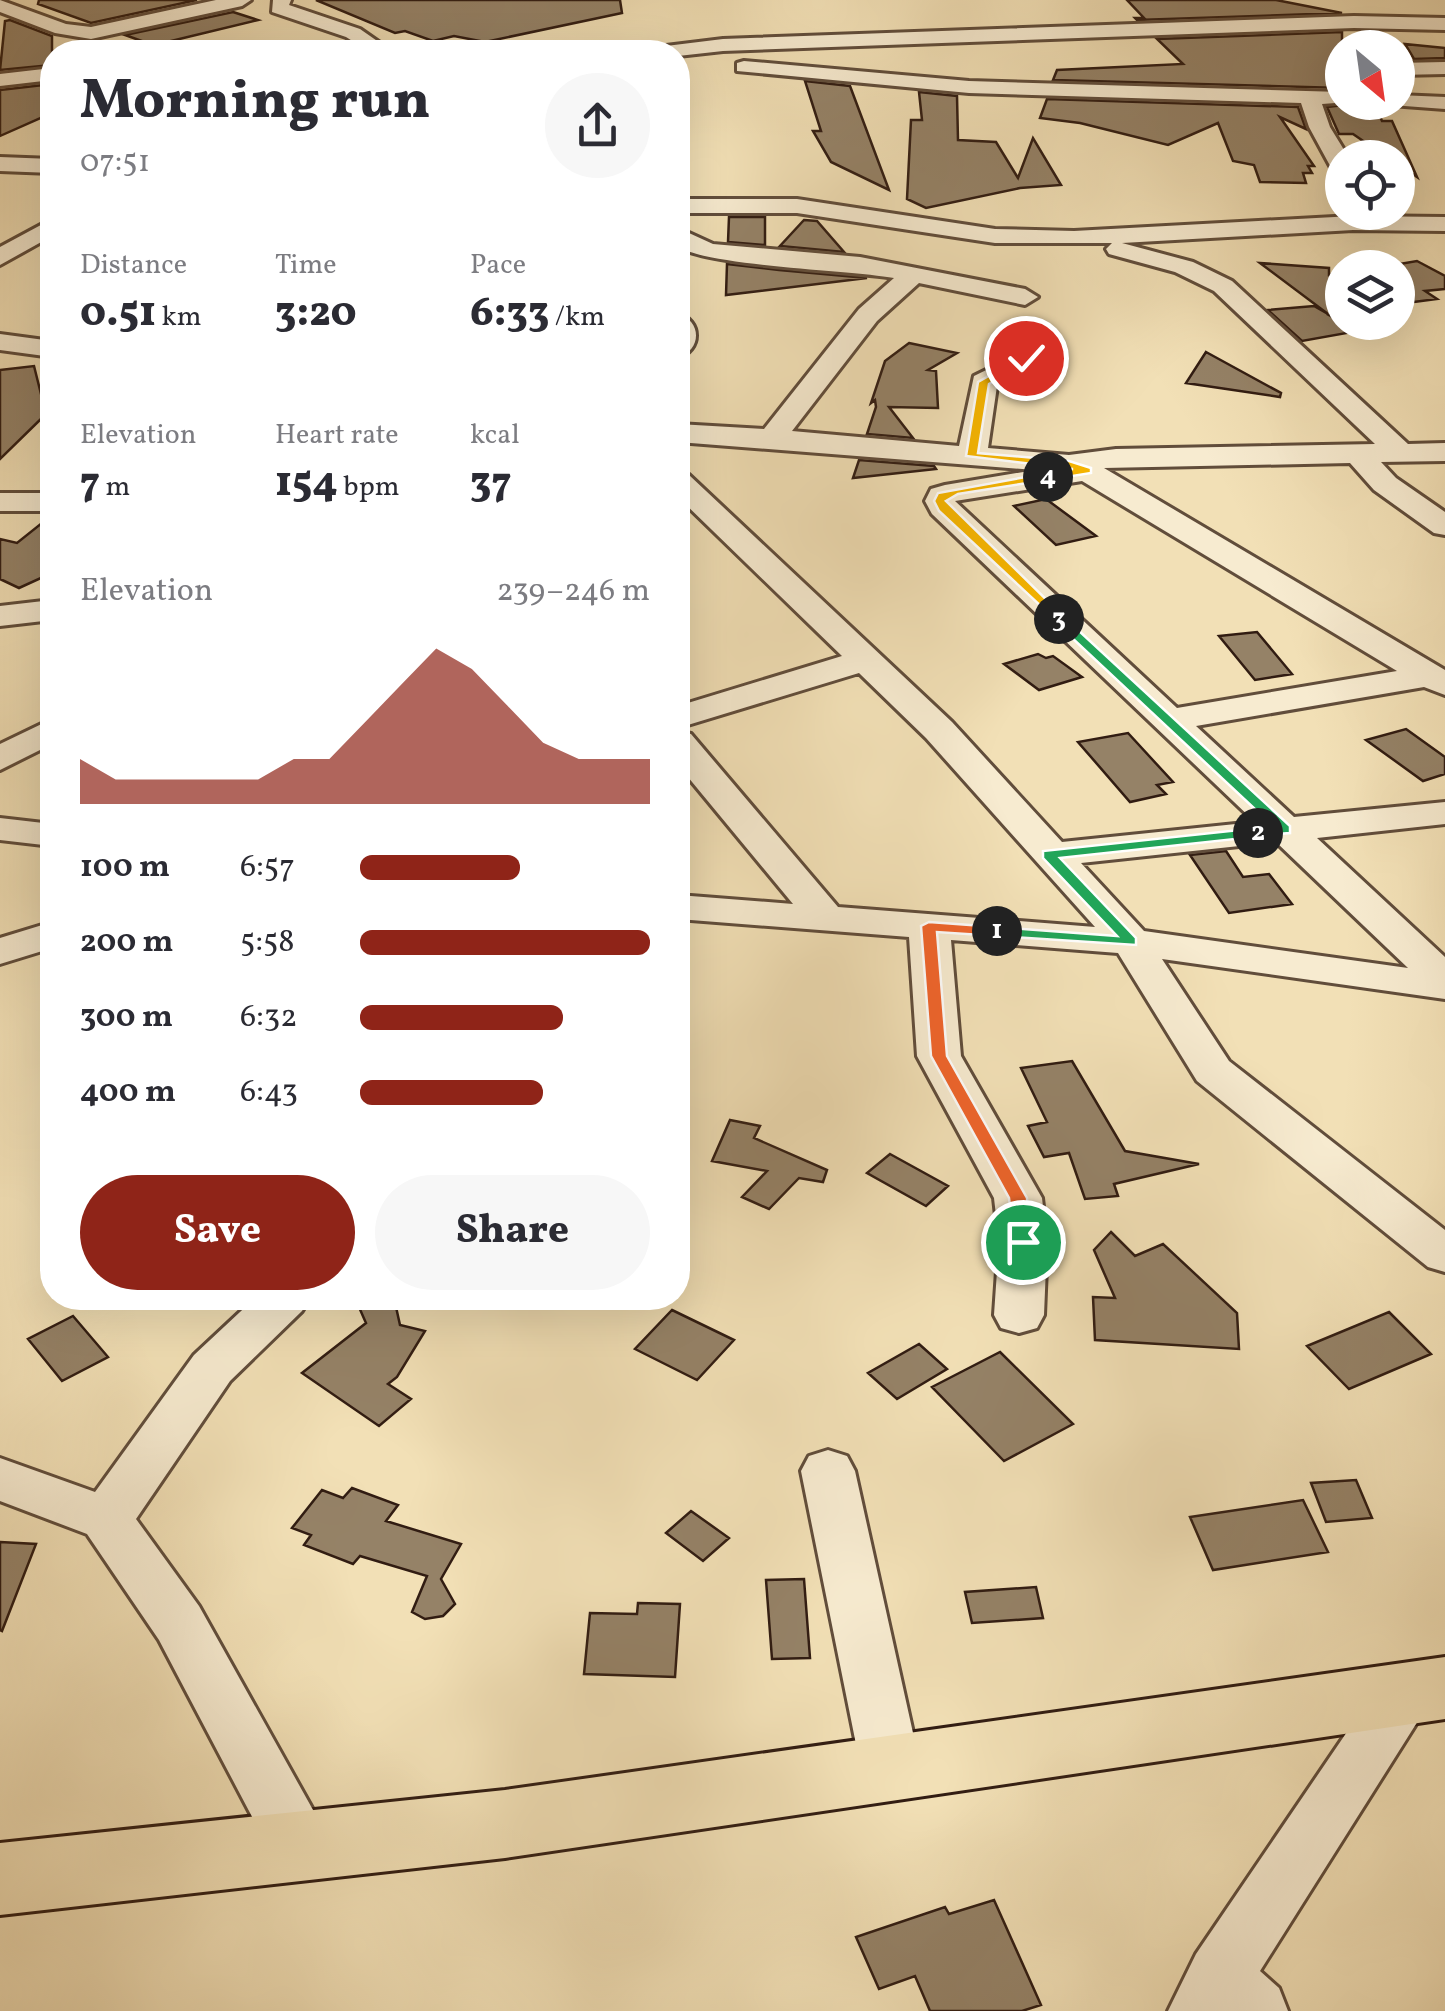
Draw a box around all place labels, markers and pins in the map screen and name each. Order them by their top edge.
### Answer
pin [984,316,1069,401]
pin: 4 [1023,452,1073,502]
pin: 3 [1034,594,1084,644]
pin: 2 [1233,808,1283,858]
pin: 1 [972,906,1022,956]
pin [981,1200,1066,1285]

